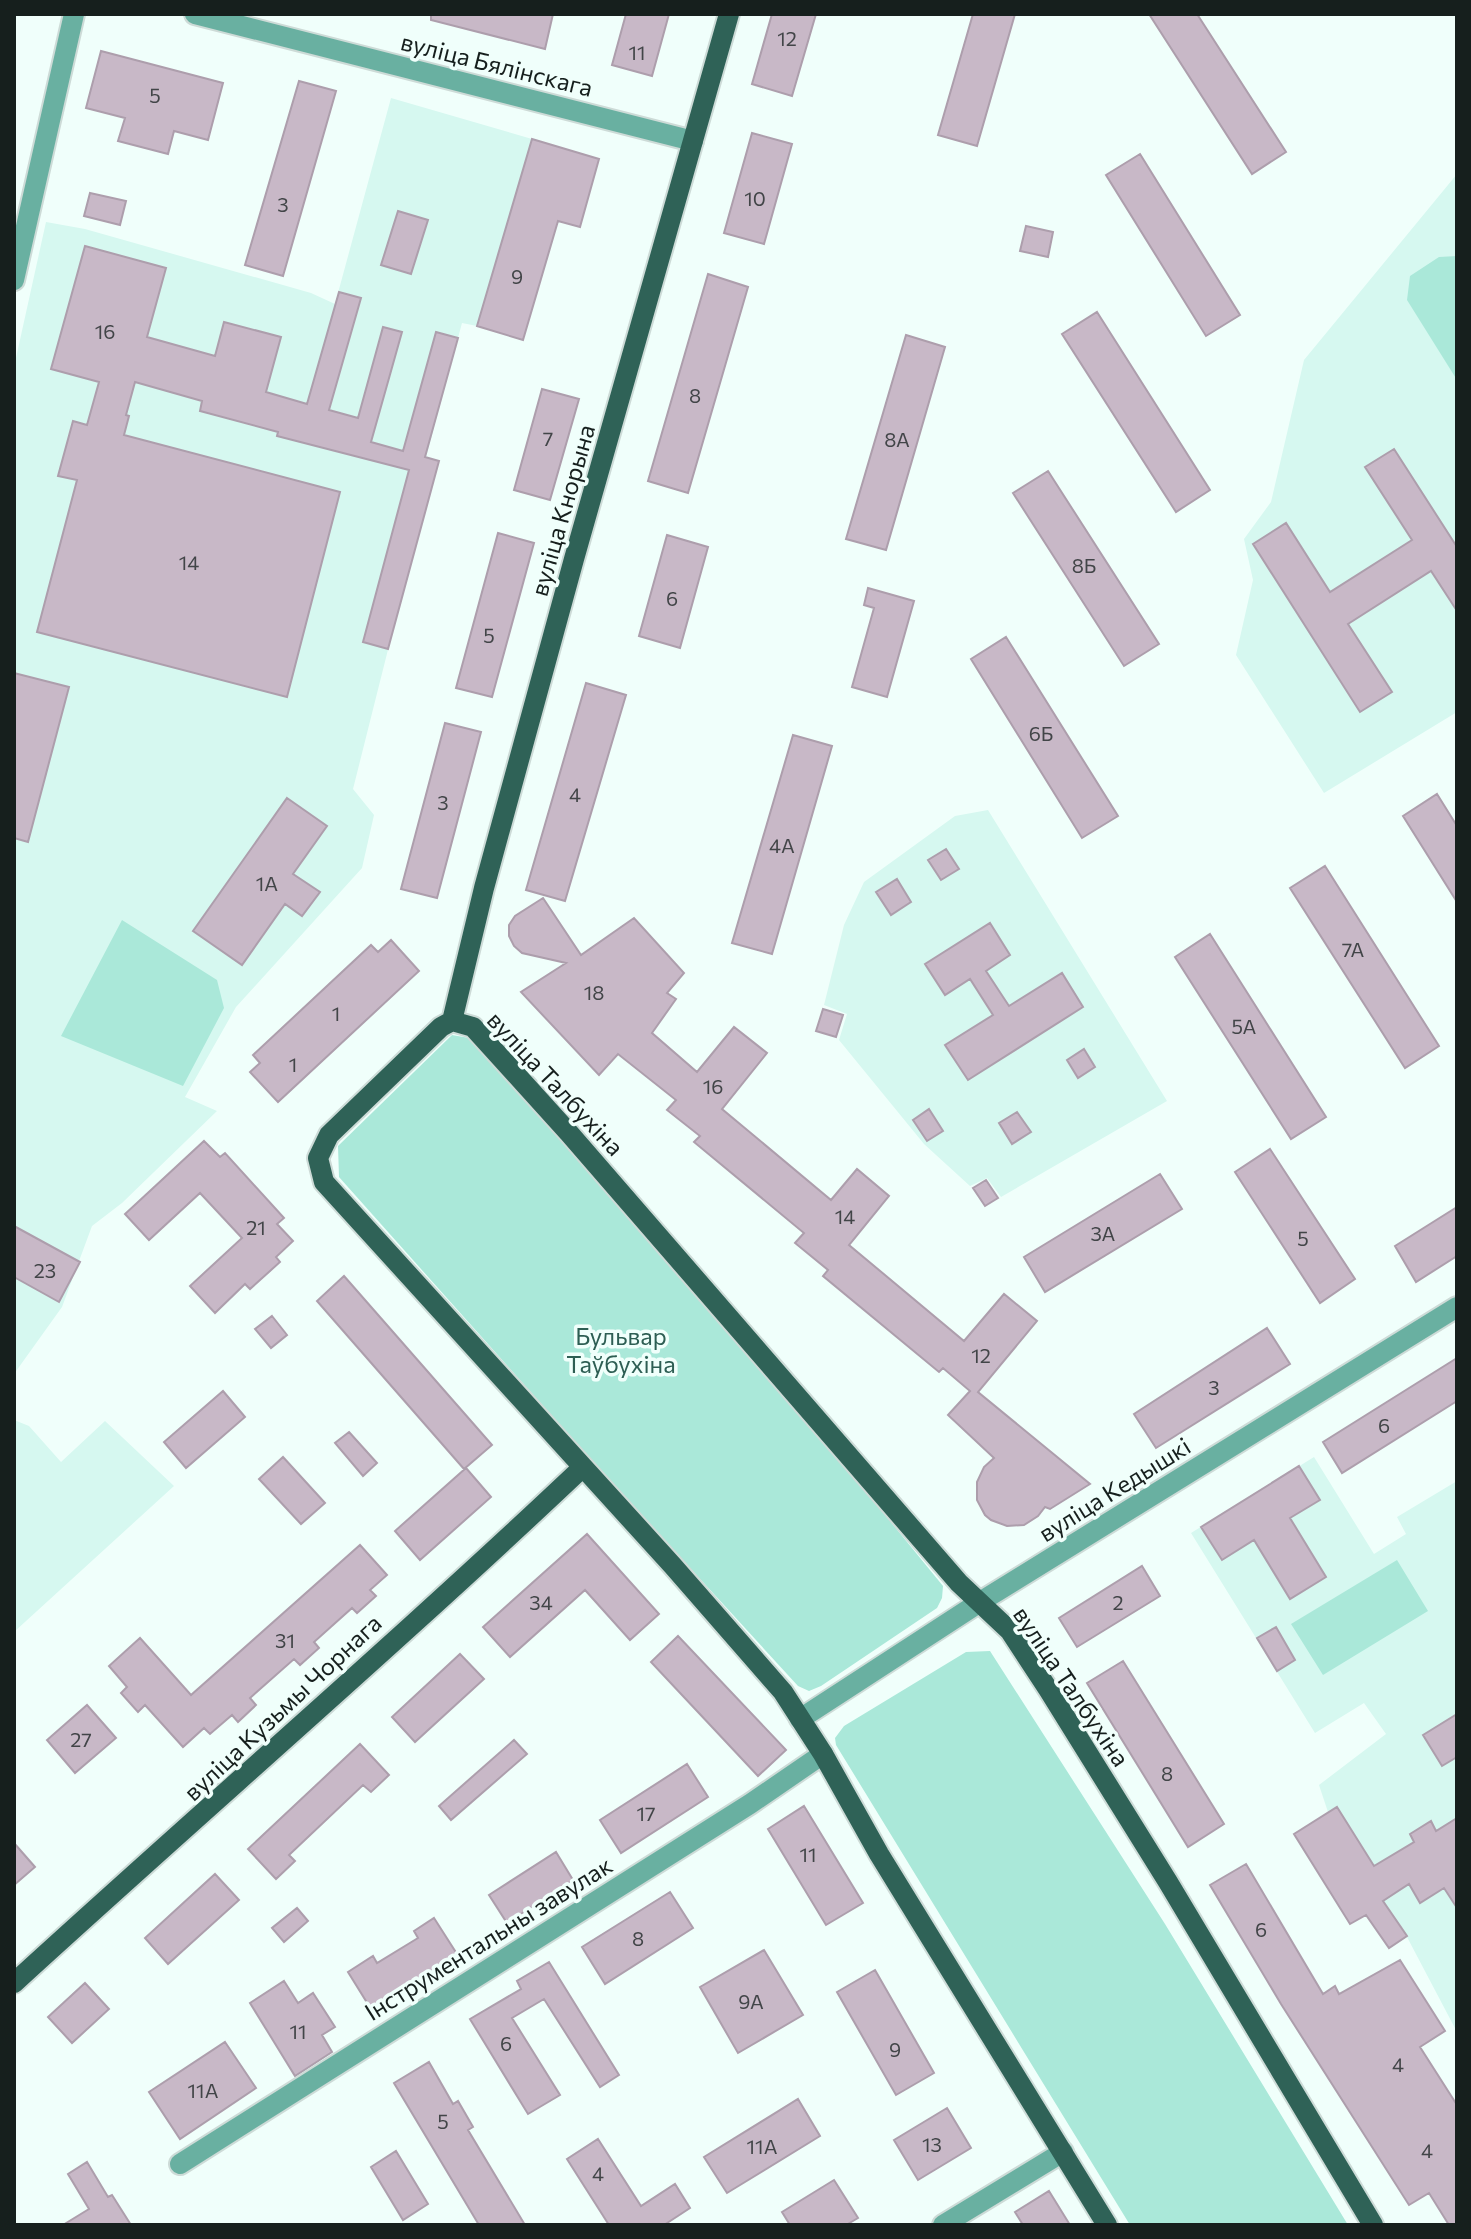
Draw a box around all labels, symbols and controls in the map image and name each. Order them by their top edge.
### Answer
street label: вуліца Бялінскага [398,26,596,102]
house number: 12 [777,26,797,50]
house number: 11 [628,40,646,64]
house number: 5 [149,83,161,107]
house number: 10 [744,186,766,210]
house number: 3 [277,192,289,216]
house number: 9 [511,264,523,288]
house number: 16 [95,319,115,343]
house number: 8 [689,383,701,407]
street label: вуліца Кнорына [524,421,600,599]
house number: 7 [543,426,553,450]
house number: 8А [884,427,910,451]
house number: 14 [179,550,199,574]
house number: 8Б [1072,553,1096,577]
house number: 6 [666,586,678,610]
house number: 5 [483,623,495,647]
house number: 6Б [1029,721,1053,745]
house number: 4 [569,782,581,806]
house number: 3 [437,790,449,814]
house number: 4А [769,833,795,857]
house number: 1А [256,871,278,895]
house number: 7А [1342,937,1365,961]
house number: 18 [584,980,604,1004]
house number: 1 [332,1001,340,1025]
street label: вуліца Талбухіна [482,1005,630,1161]
house number: 5А [1232,1014,1257,1038]
house number: 1 [289,1052,297,1076]
house number: 16 [703,1074,723,1098]
house number: 14 [835,1204,855,1228]
house number: 21 [246,1215,266,1239]
house number: 3А [1091,1221,1116,1245]
house number: 5 [1297,1226,1309,1250]
house number: 23 [34,1258,56,1282]
park label: Бульвар Таўбухіна [566,1321,676,1378]
house number: 12 [971,1343,991,1367]
house number: 3 [1208,1375,1220,1399]
house number: 6 [1378,1413,1390,1437]
street label: вуліца Кедышкі [1033,1431,1195,1547]
house number: 34 [529,1590,553,1614]
house number: 2 [1112,1590,1124,1614]
street label: вуліца Талбухіна [1008,1601,1136,1771]
street label: вуліца Кузьмы Чорнага [177,1608,387,1806]
house number: 31 [275,1628,295,1652]
house number: 27 [70,1727,92,1751]
house number: 8 [1161,1761,1173,1785]
house number: 17 [636,1801,656,1825]
house number: 11 [799,1842,817,1866]
street label: Інструментальны завулак [359,1850,617,2026]
house number: 6 [1255,1917,1267,1941]
house number: 8 [632,1926,644,1950]
house number: 9А [738,1989,764,2013]
house number: 11 [289,2019,307,2043]
house number: 6 [500,2031,512,2055]
house number: 9 [889,2037,901,2061]
house number: 4 [1392,2052,1404,2076]
house number: 11А [188,2078,219,2102]
house number: 5 [437,2109,449,2133]
house number: 13 [922,2132,942,2156]
house number: 11А [747,2134,778,2158]
house number: 4 [1421,2138,1433,2162]
house number: 4 [592,2161,604,2185]

